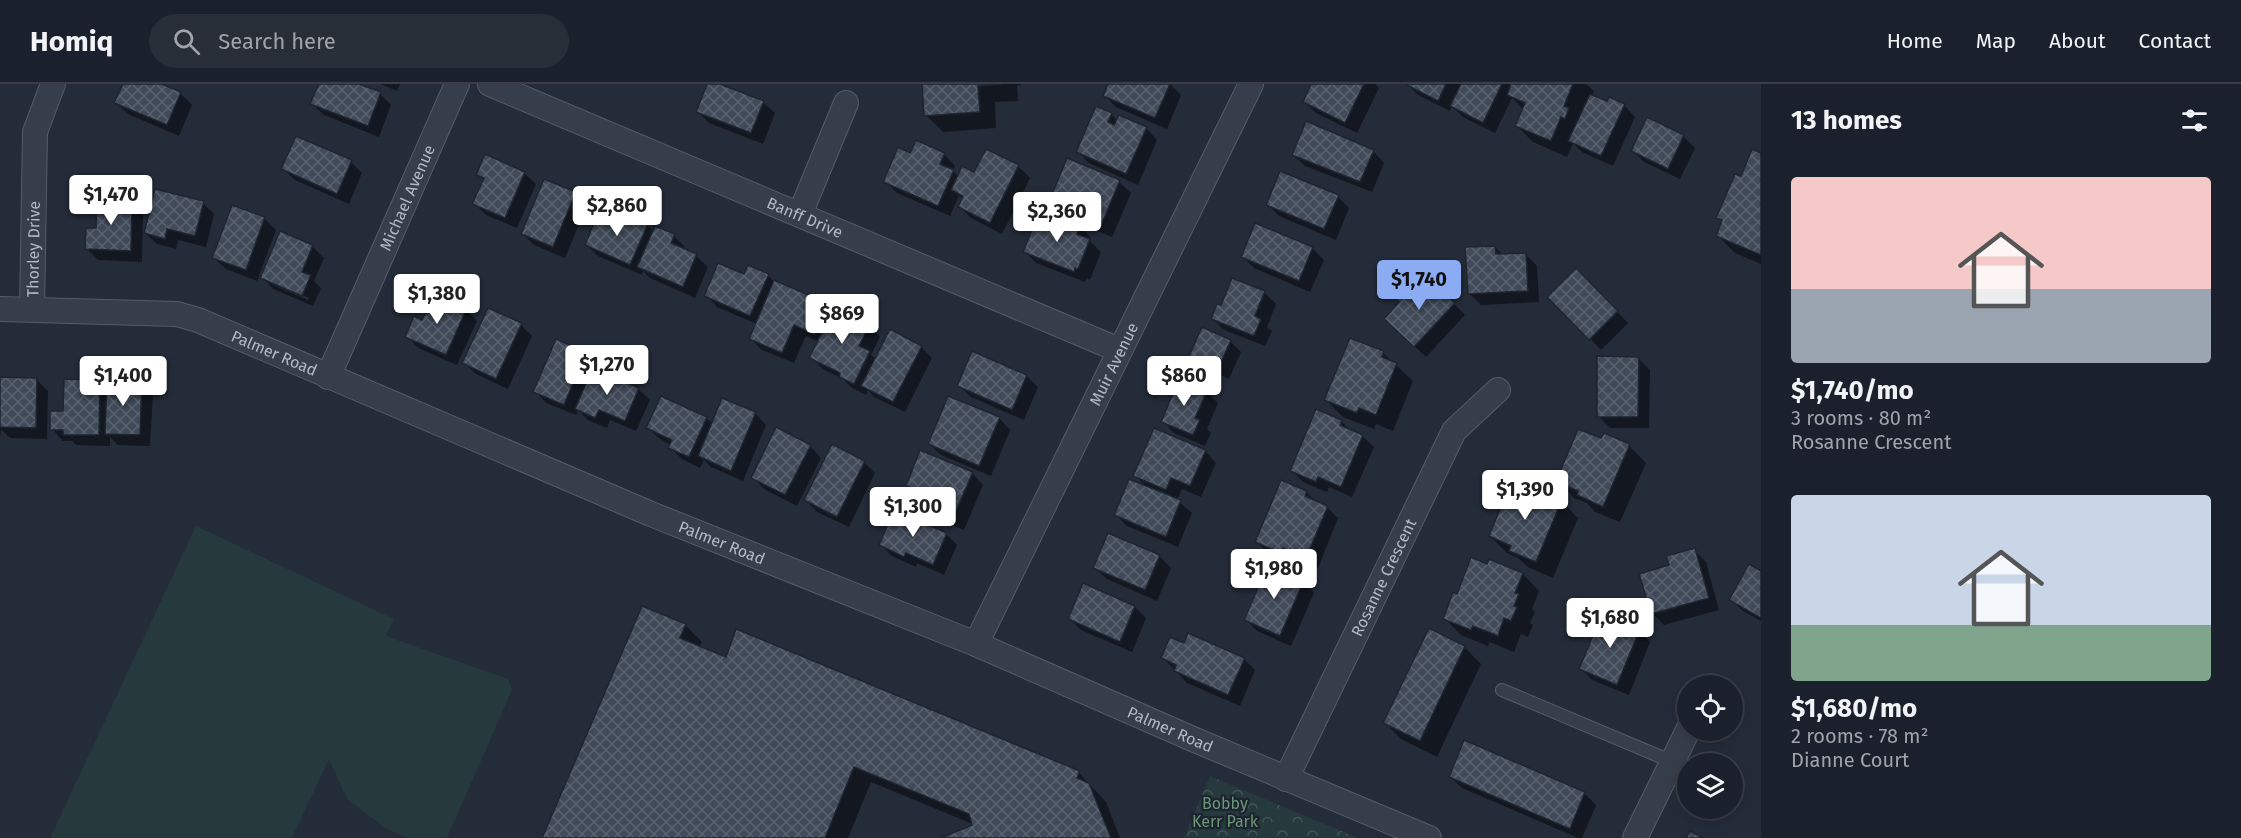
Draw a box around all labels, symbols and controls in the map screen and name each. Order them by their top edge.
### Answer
search box [149,14,569,68]
text: Homiq [30,25,113,58]
icon: search [170,25,203,58]
text: Search here [218,28,336,55]
text: Home [1887,28,1943,54]
text: Map [1976,28,2016,54]
text: About [2049,28,2106,54]
text: Contact [2139,28,2211,54]
icon: filters [2178,104,2211,137]
text: 13 homes [1791,105,1902,136]
street label: Michael Avenue [376,142,439,254]
pin: $1,470 [62,175,160,226]
text: $1,470 [83,182,139,206]
pin: $2,860 [568,186,666,237]
pin: $2,360 [1008,192,1106,243]
text: $2,860 [587,193,647,217]
street label: Banff Drive [764,193,846,242]
text: $2,360 [1027,199,1087,223]
street label: Thorley Drive [23,201,44,297]
icon: home [1947,216,2055,324]
pin: $1,740 [1370,260,1468,311]
text: $1,740 [1391,267,1447,291]
pin: $1,380 [388,274,486,325]
text: $1,380 [408,281,466,305]
pin: $869 [806,294,878,345]
text: $869 [820,301,864,325]
street label: Muir Avenue [1086,320,1142,409]
street label: Palmer Road [228,326,320,380]
pin: $1,270 [558,345,656,396]
text: $1,270 [579,352,635,376]
pin: $1,400 [74,356,172,407]
pin: $860 [1148,356,1220,407]
text: $1,400 [94,363,152,387]
text: $860 [1161,363,1207,387]
text: $1,740/mo [1791,375,1914,406]
text: 3 rooms · 80 m² [1791,406,1931,430]
text: Rosanne Crescent [1791,430,1951,454]
pin: $1,390 [1476,470,1574,521]
text: $1,390 [1496,477,1554,501]
pin: $1,300 [864,487,962,538]
text: $1,300 [884,494,942,518]
street label: Rosanne Crescent [1347,515,1420,639]
street label: Palmer Road [676,517,768,569]
icon: home [1947,534,2055,642]
pin: $1,980 [1225,549,1323,600]
text: $1,980 [1245,556,1303,580]
pin: $1,680 [1561,598,1659,649]
text: $1,680 [1581,605,1639,629]
map controls [1677,675,1743,819]
button: locate [1677,675,1743,741]
text: $1,680/mo [1791,693,1917,724]
street label: Palmer Road [1124,703,1216,757]
text: 2 rooms · 78 m² [1791,724,1928,748]
text: Dianne Court [1791,748,1909,772]
button: layers [1677,753,1743,819]
park label: Bobby Kerr Park [1192,794,1259,831]

